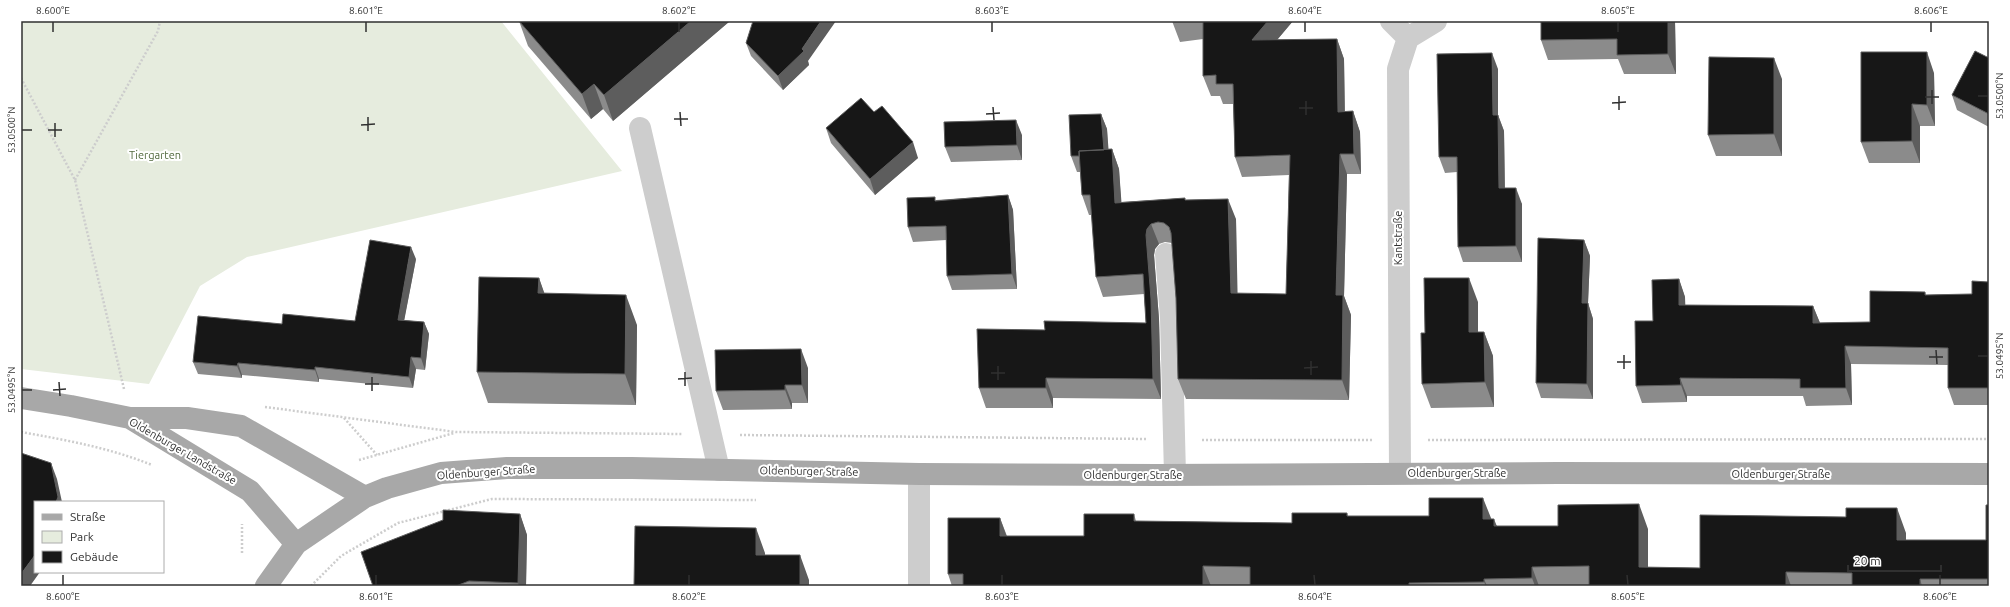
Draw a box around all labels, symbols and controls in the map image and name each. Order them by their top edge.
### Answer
text: 8.600°E [36,5,70,16]
text: 8.601°E [349,5,383,16]
text: 8.602°E [662,5,696,16]
text: 8.603°E [975,5,1009,16]
text: 8.604°E [1288,5,1322,16]
text: 8.605°E [1601,5,1635,16]
text: 8.606°E [1914,5,1948,16]
text: 53.0500°N [1994,73,2005,119]
text: 53.0500°N [6,107,17,153]
park label: Tiergarten [129,149,181,161]
street label: Kantstraße [1392,211,1404,265]
text: 53.0495°N [1994,333,2005,379]
text: 53.0495°N [6,367,17,413]
street label: Oldenburger Landstraße [127,415,239,487]
street label: Oldenburger Straße [436,463,536,481]
street label: Oldenburger Straße [760,464,858,478]
street label: Oldenburger Straße [1408,467,1506,479]
street label: Oldenburger Straße [1732,468,1830,480]
street label: Oldenburger Straße [1084,469,1182,481]
legend [34,501,164,573]
text: Straße [70,510,106,523]
text: Park [70,530,94,543]
scale bar [1848,547,1941,573]
text: Gebäude [70,550,118,563]
text: 20 m [1854,554,1881,567]
text: 8.600°E [46,591,80,602]
text: 8.601°E [359,591,393,602]
text: 8.602°E [672,591,706,602]
text: 8.603°E [985,591,1019,602]
text: 8.604°E [1298,591,1332,602]
text: 8.605°E [1611,591,1645,602]
text: 8.606°E [1923,591,1957,602]

